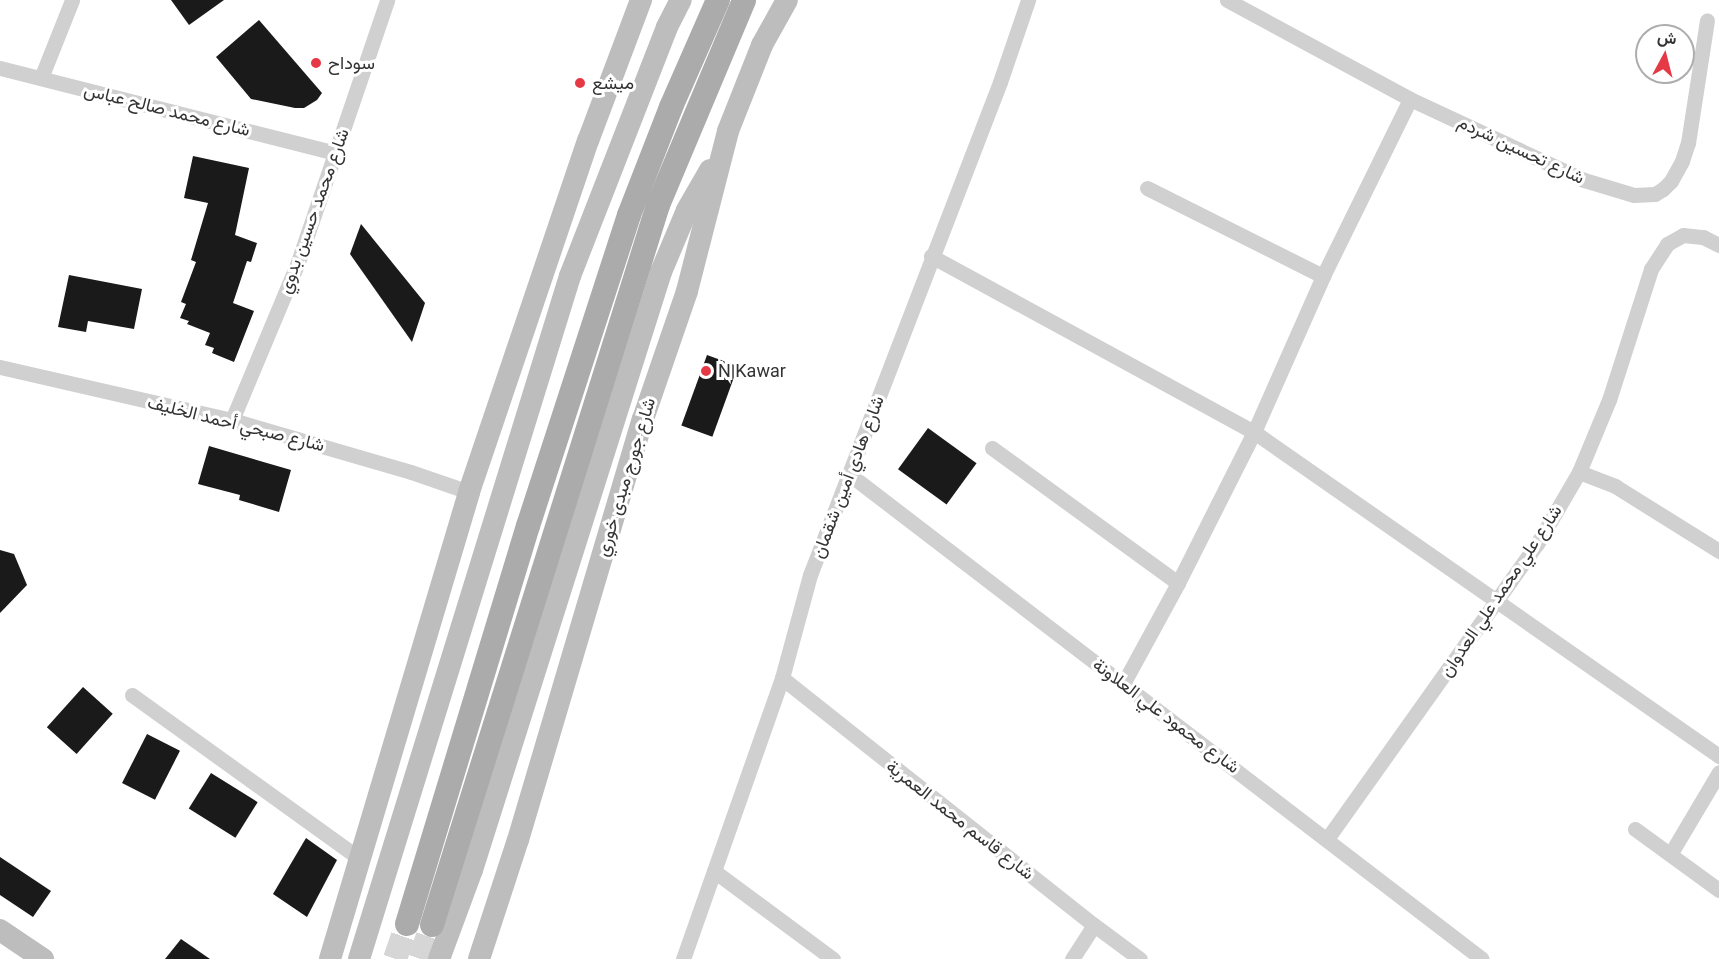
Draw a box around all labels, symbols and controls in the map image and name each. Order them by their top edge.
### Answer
north arrow [1635,24,1695,84]
text: ش [1656,27,1678,48]
place label: سوداح [328,52,375,74]
marker: سوداح [309,56,323,70]
place label: ميشع [592,72,634,94]
marker: ميشع [573,76,587,90]
street label: شارع محمد صالح عباس [82,79,252,141]
street label: شارع تحسين شردم [1454,111,1588,189]
street label: شارع محمد حسين بدوي [274,125,354,297]
place label: N Kawar [718,360,786,382]
marker: N Kawar [699,364,713,378]
street label: شارع صبحي أحمد الخليف [145,392,327,456]
street label: شارع هادي أمين شقمان [807,393,889,561]
street label: شارع جورج مبدى خوري [592,395,660,559]
street label: شارع علي محمد علي العدوان [1435,501,1567,681]
street label: شارع محمود علي العلاونة [1088,654,1244,778]
street label: شارع قاسم محمد العمرية [882,756,1038,884]

